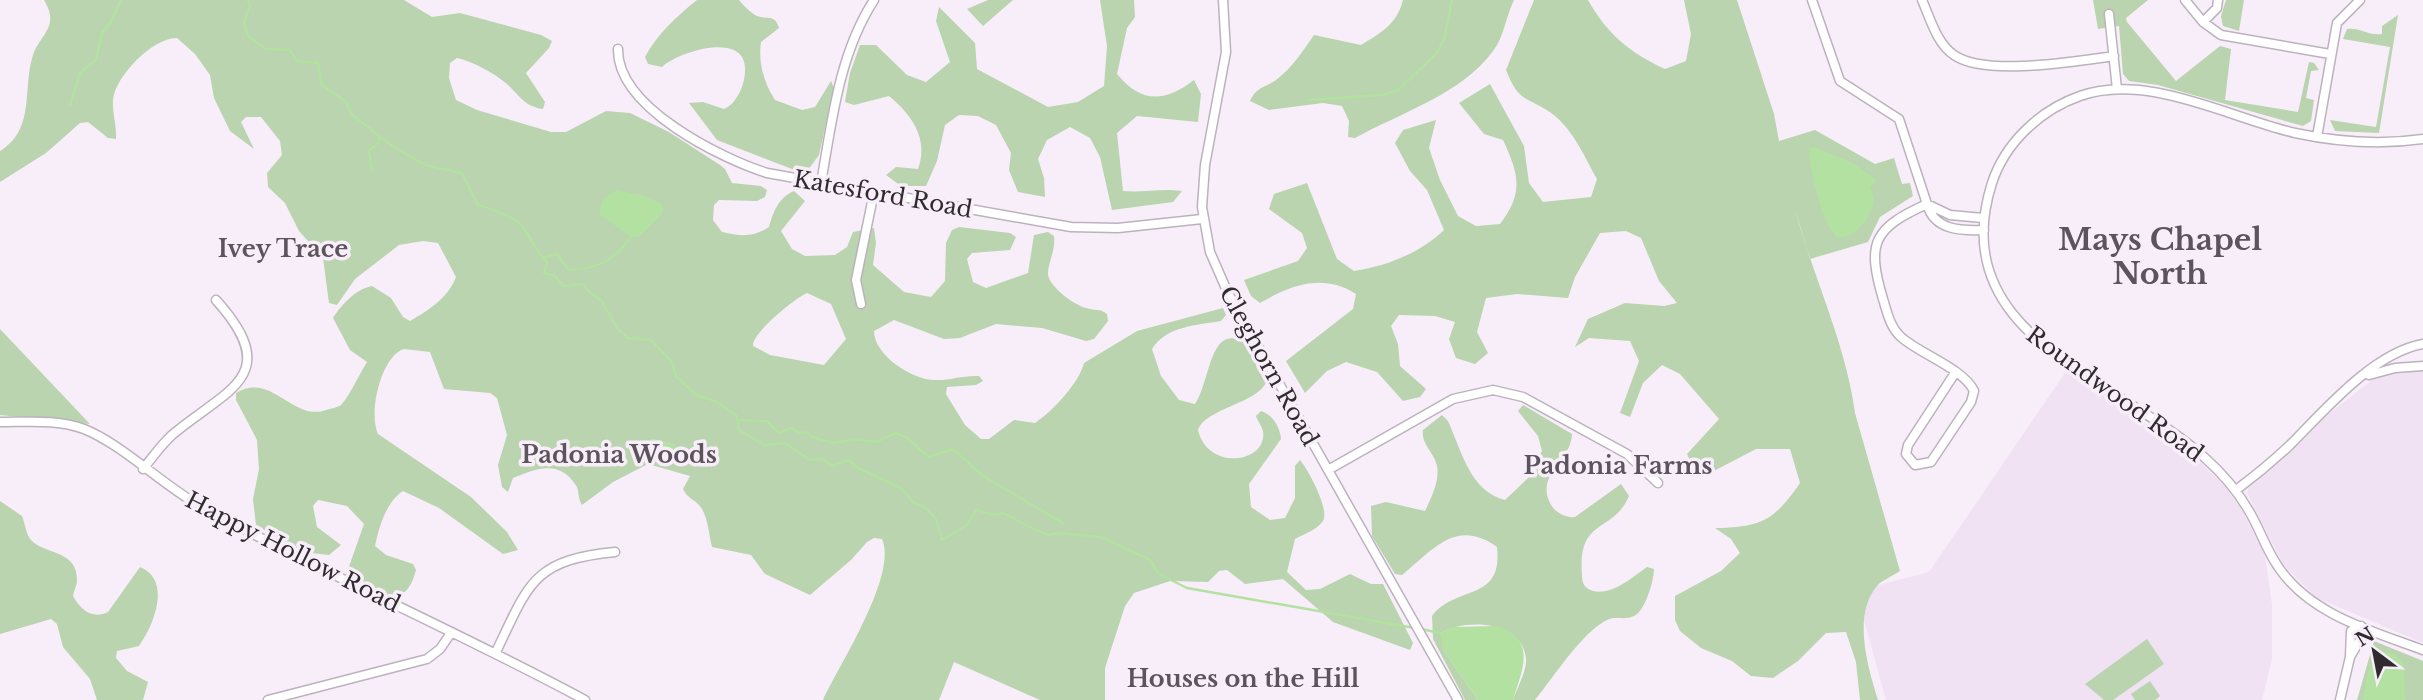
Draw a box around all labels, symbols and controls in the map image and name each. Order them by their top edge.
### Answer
street label: Katesford Road [791,164,975,224]
district label: Mays Chapel North [2058,221,2262,292]
district label: Ivey Trace [218,234,348,263]
street label: Cleghorn Road [1214,281,1324,451]
street label: Roundwood Road [2021,320,2209,468]
district label: Padonia Woods [521,440,717,469]
district label: Padonia Farms [1524,451,1712,480]
street label: Happy Hollow Road [181,486,405,618]
north arrow [2339,616,2409,686]
text: N [2352,622,2379,651]
district label: Houses on the Hill [1127,664,1360,693]

